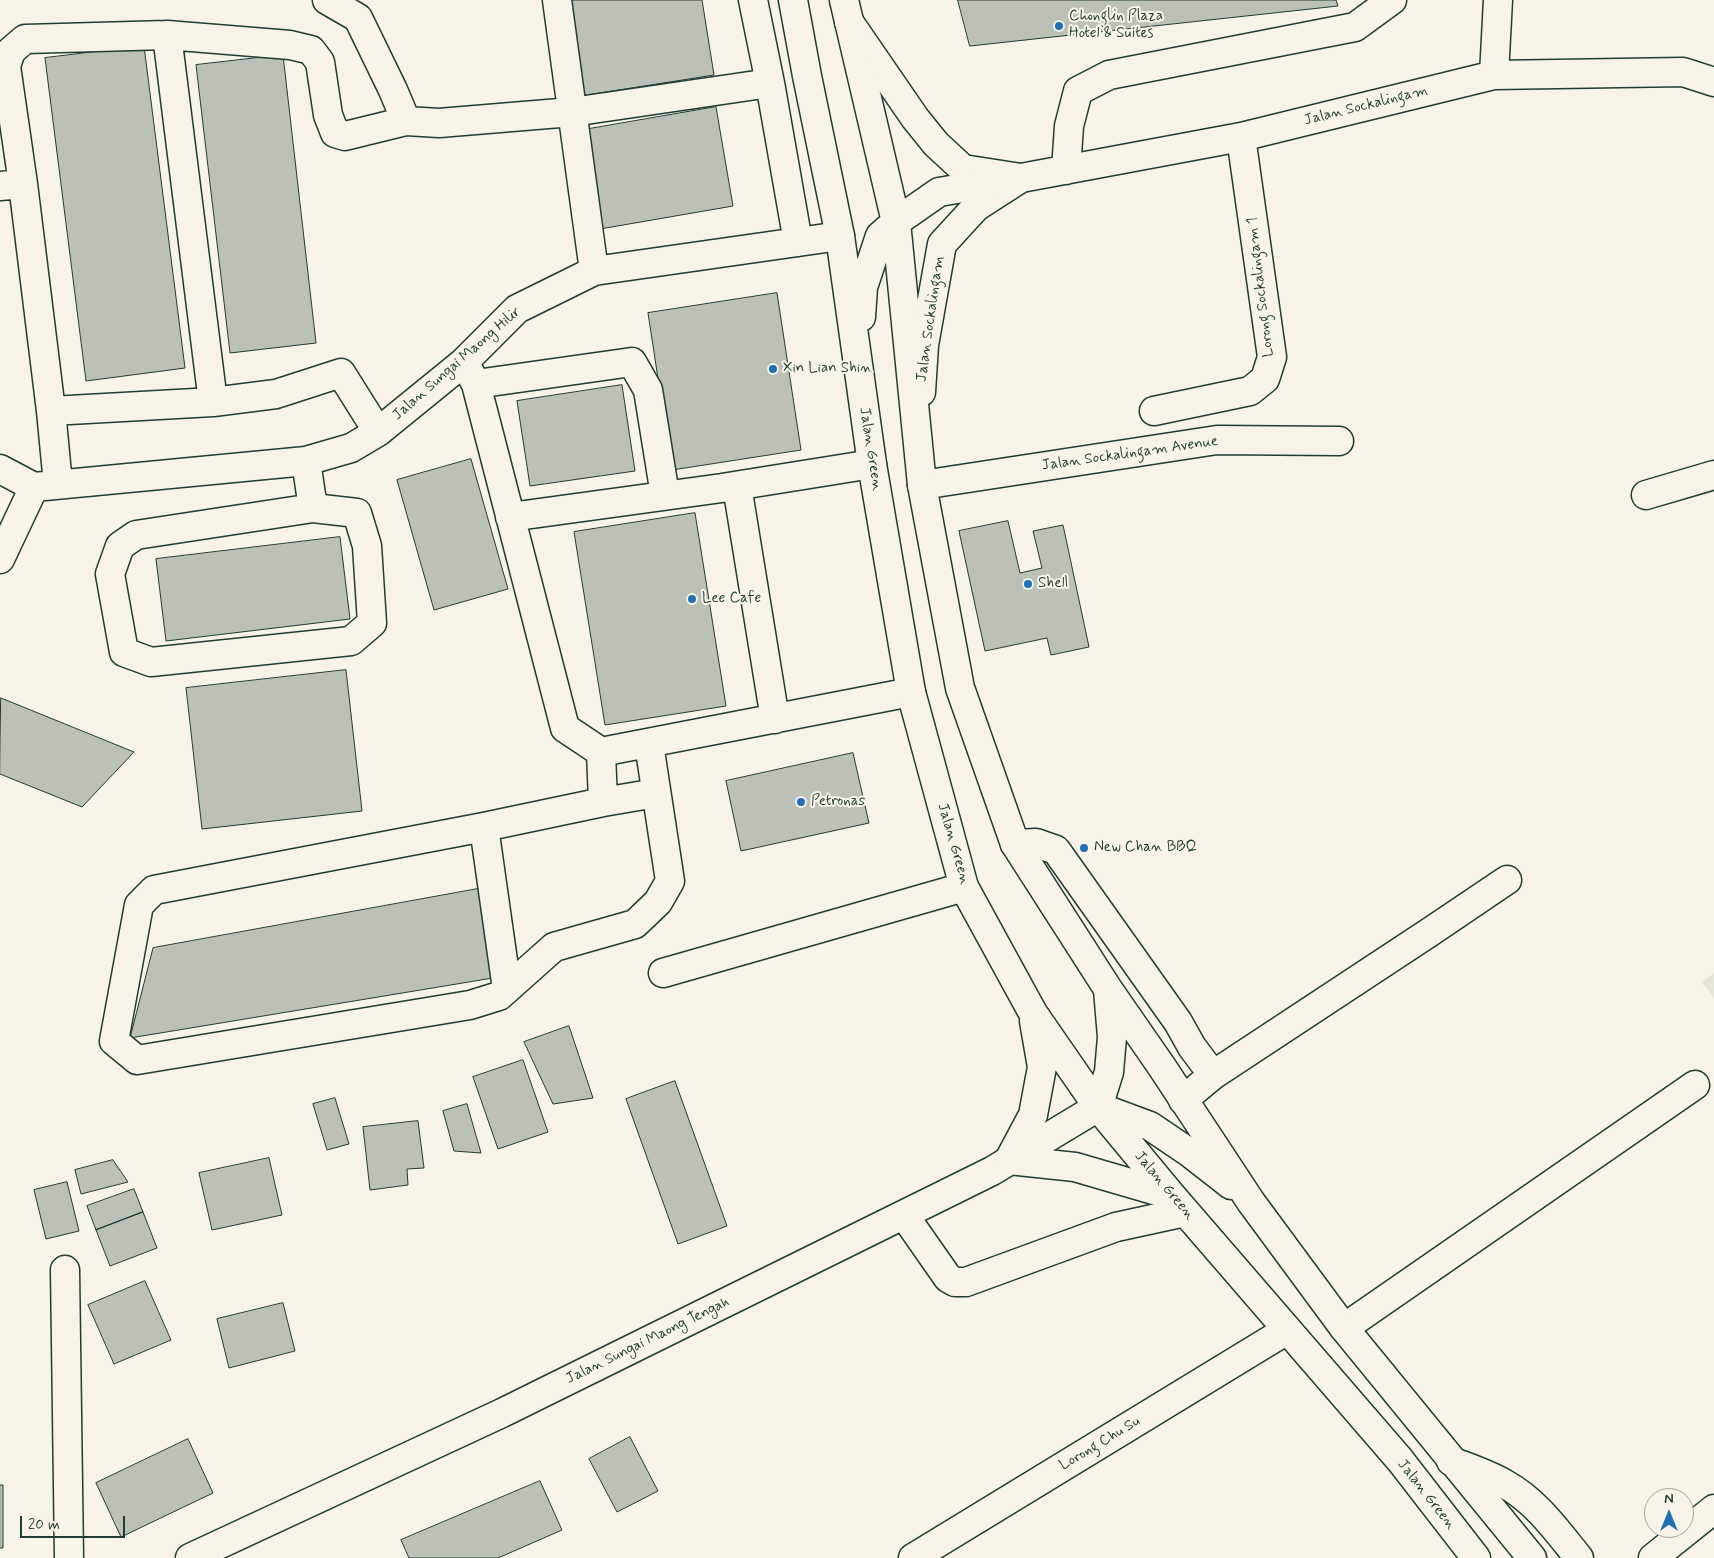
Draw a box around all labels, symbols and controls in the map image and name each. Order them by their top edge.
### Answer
place label: Chonglin Plaza Hotel & Suites [1069,8,1163,43]
marker: Chonglin Plaza Hotel & Suites [1053,20,1065,32]
street label: Jalan Sockalingam [1302,82,1430,130]
street label: Lorong Sockalingam 1 [1243,216,1279,358]
street label: Jalan Sockalingam [913,255,949,383]
street label: Jalan Sungai Maong Hilir [389,303,525,425]
place label: Xin Lian Shin [783,360,872,378]
marker: Xin Lian Shin [767,363,779,375]
street label: Jalan Green [855,406,885,492]
street label: Jalan Sockalingam Avenue [1041,433,1219,475]
place label: Shell [1038,575,1068,593]
marker: Shell [1022,578,1034,590]
place label: Lee Cafe [702,590,761,608]
marker: Lee Cafe [686,593,698,605]
place label: Petronas [811,793,865,811]
marker: Petronas [795,796,807,808]
street label: Jalan Green [933,801,973,887]
place label: New Chan BBQ [1094,839,1197,857]
marker: New Chan BBQ [1078,842,1090,854]
street label: Jalan Green [1130,1148,1198,1224]
street label: Jalan Sungai Maong Tengah [563,1294,733,1388]
street label: Lorong Chu Su [1057,1413,1143,1475]
street label: Jalan Green [1393,1456,1459,1534]
north arrow [1644,1488,1694,1538]
text: N [1664,1490,1674,1508]
scale bar [22,1506,128,1538]
text: 20 m [28,1515,60,1535]

